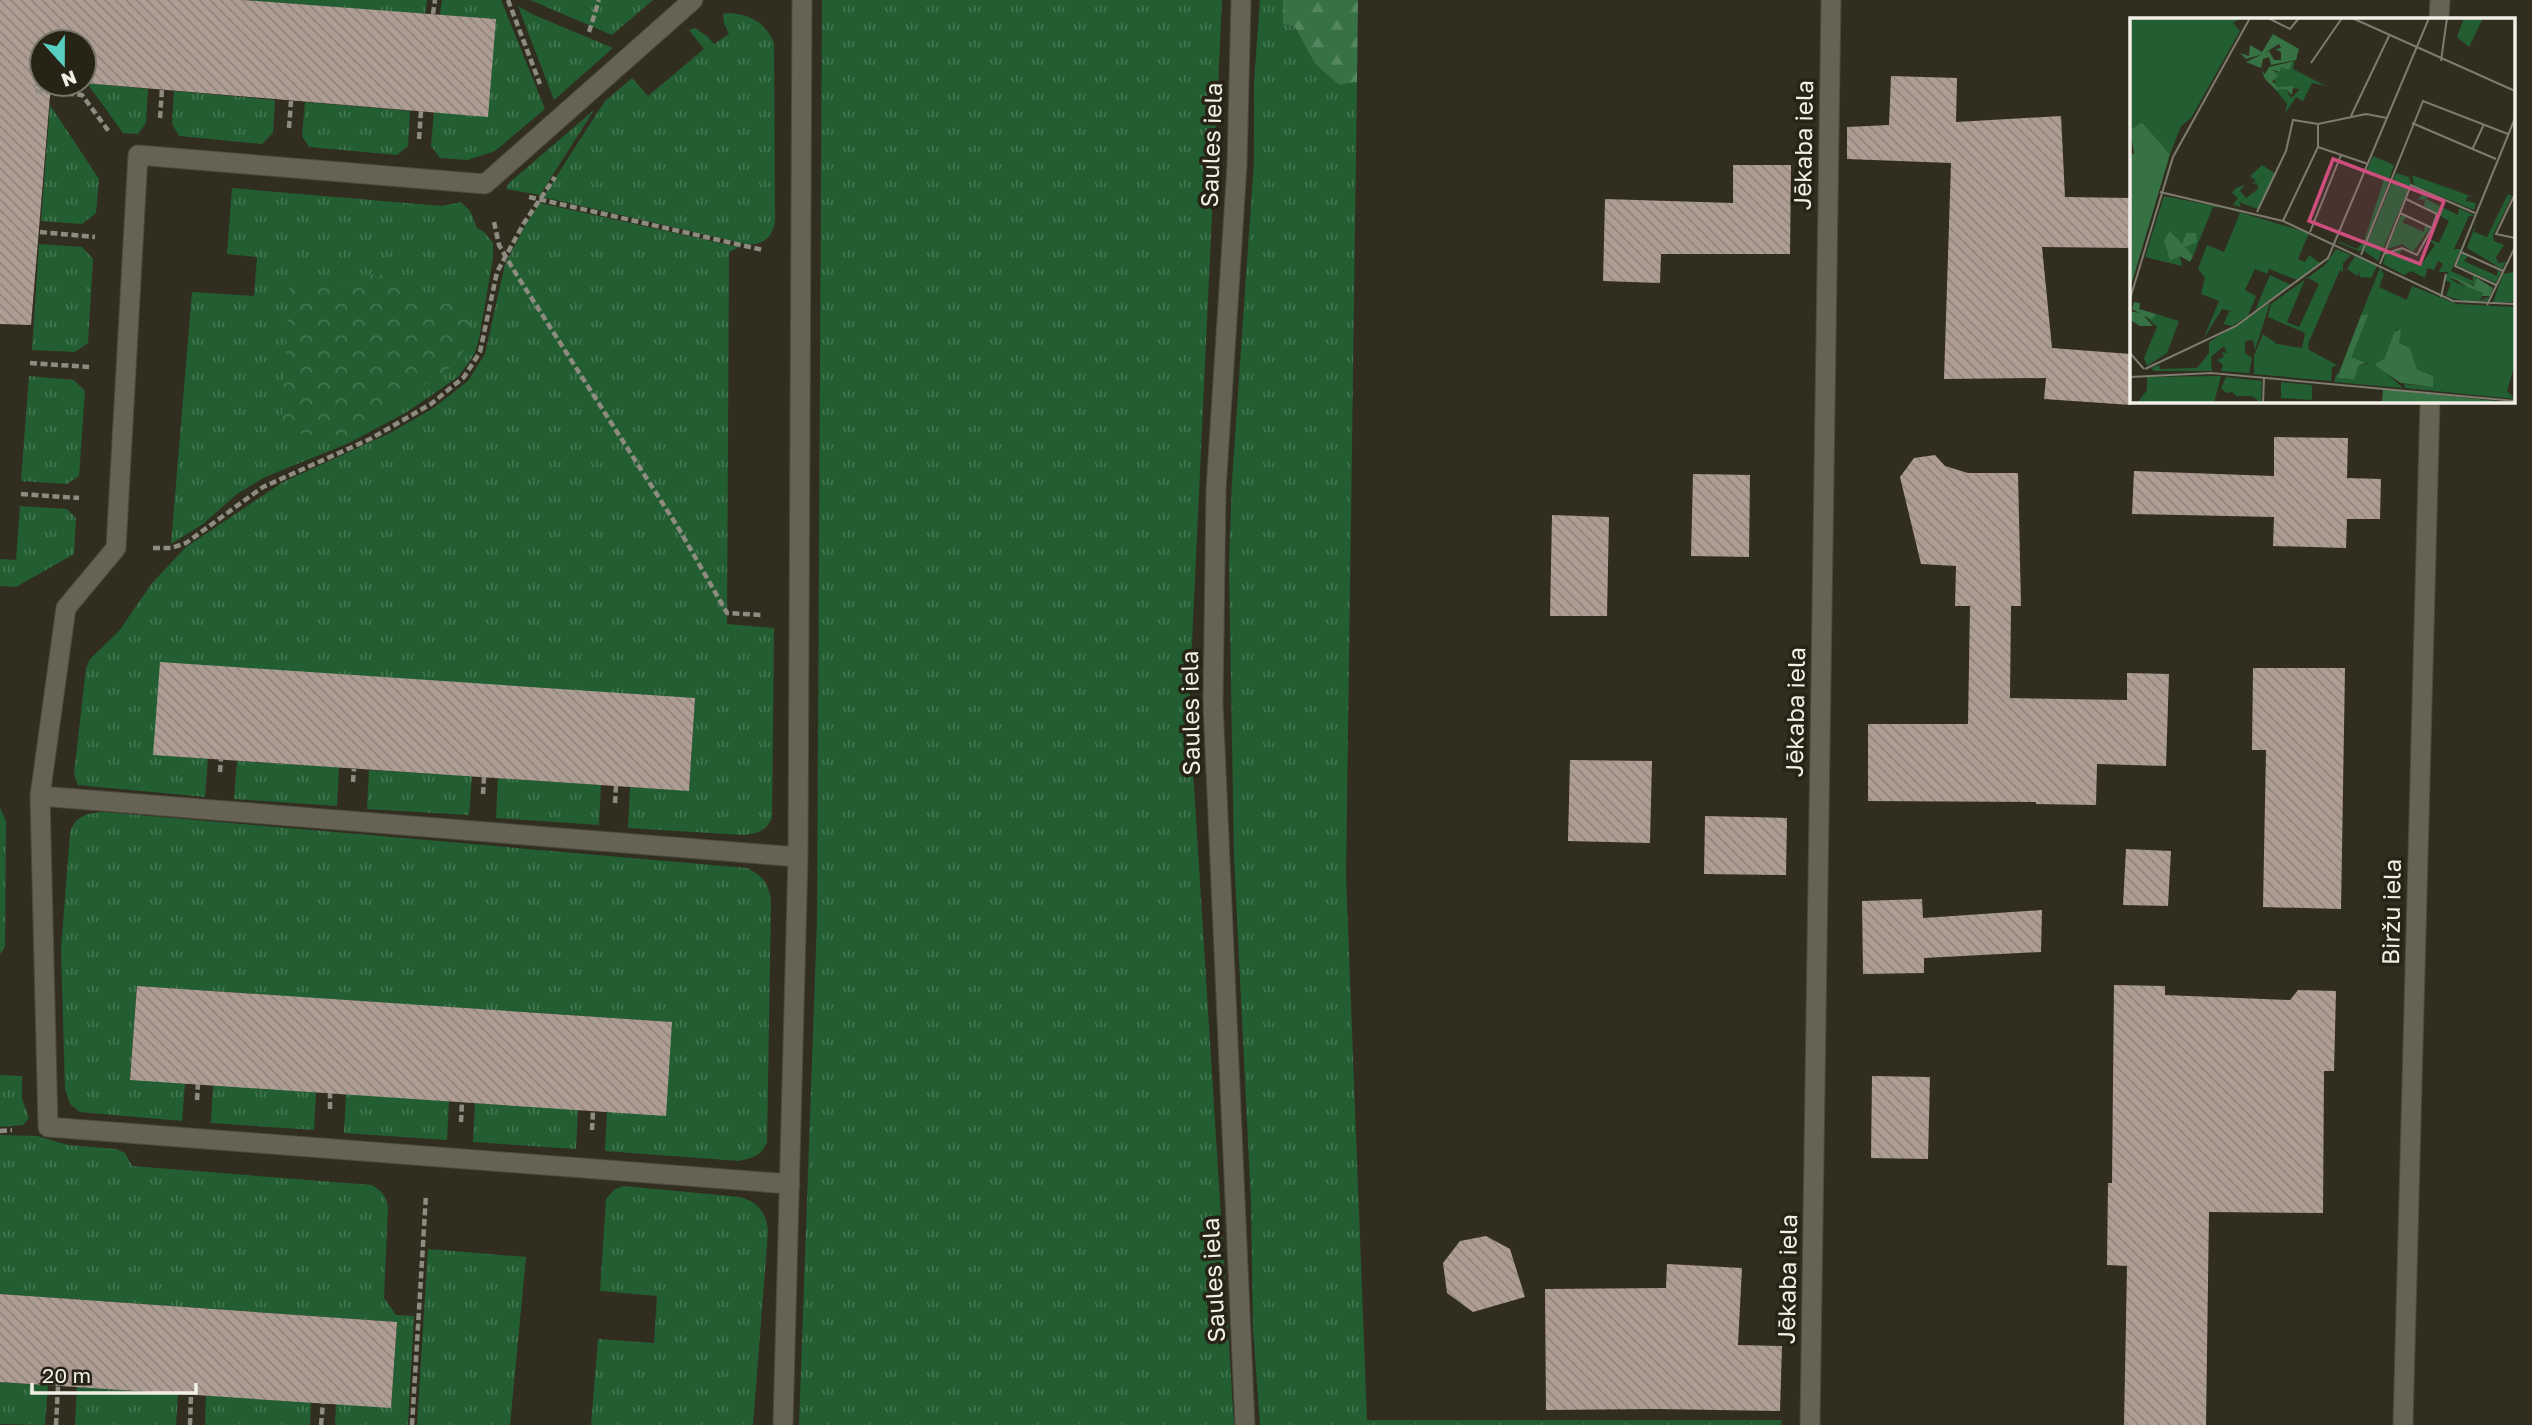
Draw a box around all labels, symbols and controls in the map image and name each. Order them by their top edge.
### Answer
inset map [2130,18,2514,402]
north arrow [28,28,98,98]
text: N [58,66,80,93]
street label: Jēkaba iela [1787,80,1818,210]
street label: Saules iela [1194,82,1227,208]
street label: Jēkaba iela [1779,647,1810,777]
street label: Saules iela [1174,650,1205,776]
street label: Biržu iela [2375,858,2406,965]
street label: Jēkaba iela [1771,1214,1802,1344]
street label: Saules iela [1195,1217,1230,1343]
scale bar [32,1352,196,1396]
text: 20 m [42,1362,91,1388]

